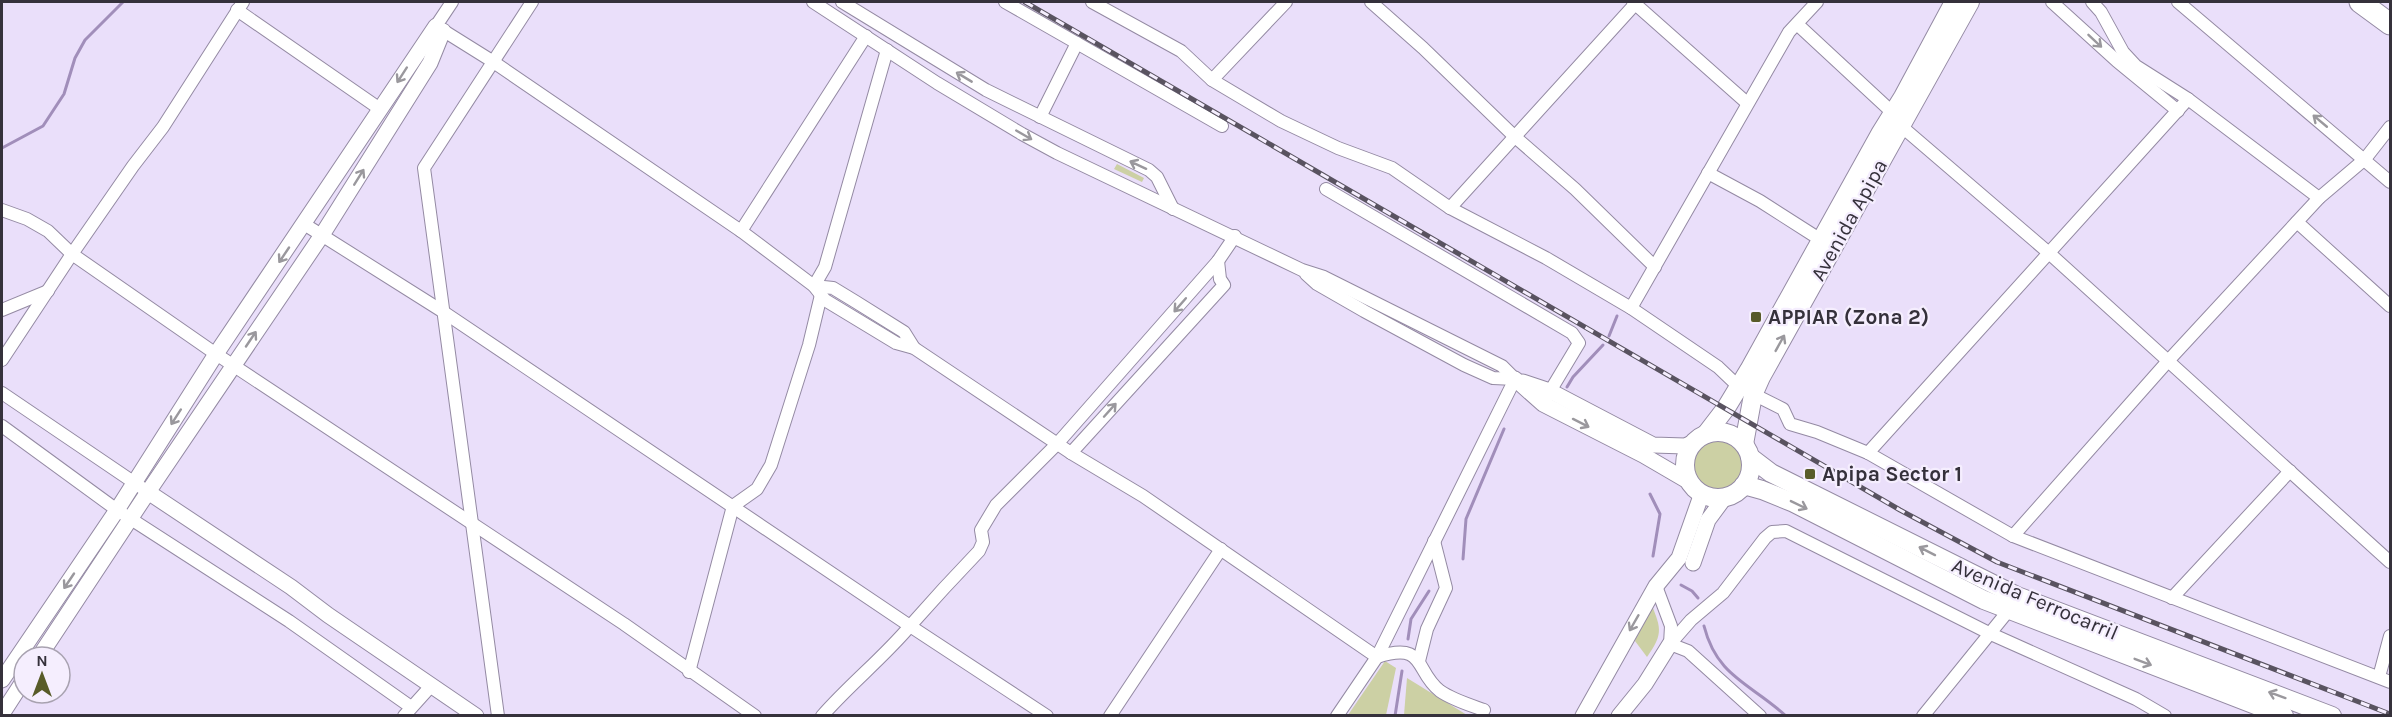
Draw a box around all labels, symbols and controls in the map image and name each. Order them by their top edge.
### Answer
one-way arrow [2087,34,2102,48]
one-way arrow [396,66,409,83]
one-way arrow [956,70,973,82]
one-way arrow [2313,114,2328,128]
one-way arrow [1015,129,1032,141]
street label: Avenida Apipa [1806,155,1892,285]
one-way arrow [1130,158,1148,170]
one-way arrow [353,169,365,186]
one-way arrow [277,246,289,263]
one-way arrow [1173,297,1187,312]
place label: APPIAR (Zona 2) [1768,305,1929,329]
marker: APPIAR (Zona 2) [1749,310,1763,324]
one-way arrow [245,332,257,348]
one-way arrow [1774,335,1786,352]
one-way arrow [1103,403,1117,418]
one-way arrow [169,409,182,426]
one-way arrow [1571,418,1589,429]
place label: Apipa Sector 1 [1822,462,1962,486]
marker: Apipa Sector 1 [1803,467,1817,481]
one-way arrow [1789,500,1807,512]
one-way arrow [1918,545,1936,557]
street label: Avenida Ferrocarril [1948,553,2122,645]
one-way arrow [63,572,75,588]
one-way arrow [1628,614,1640,631]
north arrow [12,645,72,705]
text: N [36,651,48,670]
one-way arrow [2133,658,2152,669]
one-way arrow [2268,689,2287,700]

